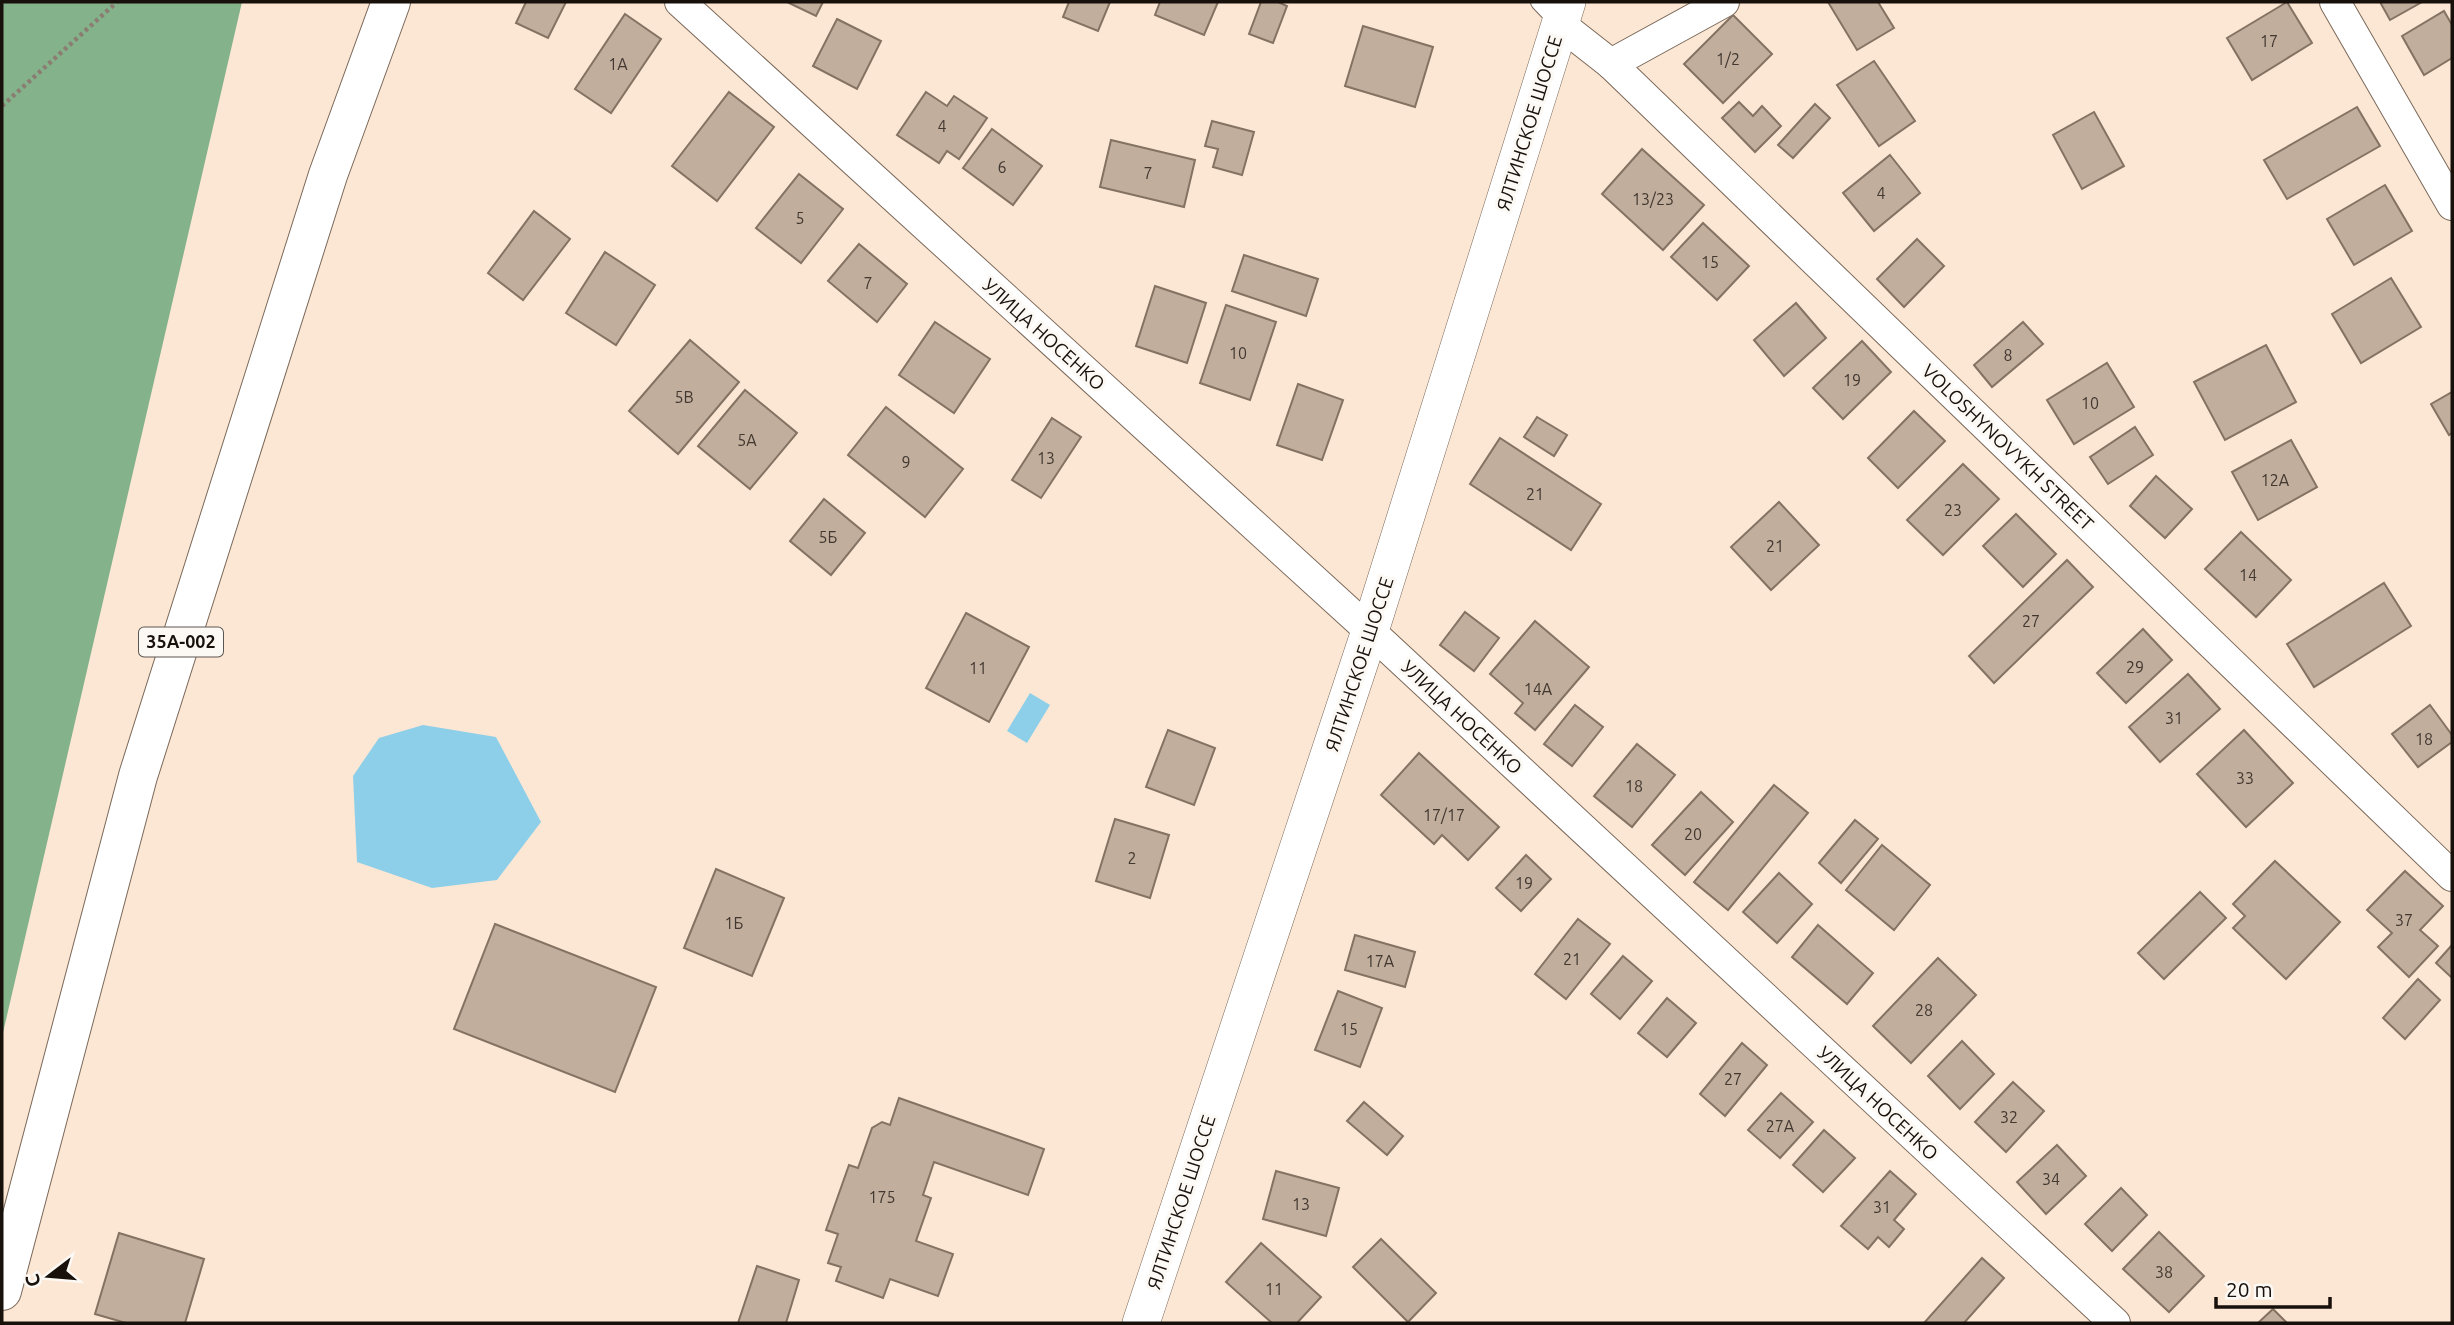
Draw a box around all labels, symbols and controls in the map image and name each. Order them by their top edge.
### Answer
house number: 17 [2260,32,2278,50]
street label: ЯЛТИНСКОЕ ШОССЕ [1492,33,1566,213]
house number: 1/2 [1716,50,1740,68]
house number: 1А [608,55,628,73]
house number: 4 [937,117,947,135]
house number: 6 [997,158,1007,176]
house number: 7 [1143,164,1153,182]
house number: 4 [1876,184,1886,202]
house number: 13/23 [1632,190,1674,208]
house number: 5 [795,209,805,227]
house number: 15 [1701,253,1719,271]
house number: 7 [863,274,873,292]
street label: УЛИЦА НОСЕНКО [979,274,1109,394]
house number: 10 [1229,344,1247,362]
house number: 8 [2003,346,2013,364]
street label: VOLOSHYNOVYKH STREET [1918,359,2099,535]
house number: 19 [1843,371,1861,389]
house number: 5В [674,388,694,406]
house number: 10 [2081,394,2099,412]
house number: 5А [737,431,757,449]
house number: 13 [1037,449,1055,467]
house number: 9 [901,453,911,471]
house number: 12А [2261,471,2290,489]
house number: 21 [1526,485,1544,503]
house number: 23 [1944,501,1962,519]
house number: 5Б [819,528,838,546]
house number: 21 [1766,537,1784,555]
house number: 14 [2239,566,2257,584]
street label: ЯЛТИНСКОЕ ШОССЕ [1320,574,1398,754]
house number: 27 [2022,612,2040,630]
road number: 35А-002 [139,628,223,656]
street label: УЛИЦА НОСЕНКО [1397,656,1527,778]
house number: 29 [2126,658,2144,676]
house number: 11 [969,659,987,677]
house number: 14А [1524,680,1553,698]
house number: 31 [2165,709,2183,727]
house number: 18 [2415,730,2433,748]
house number: 33 [2236,769,2254,787]
house number: 18 [1625,777,1643,795]
house number: 17/17 [1423,806,1465,824]
house number: 20 [1684,825,1702,843]
house number: 2 [1127,849,1137,867]
house number: 19 [1515,874,1533,892]
house number: 37 [2395,911,2413,929]
house number: 1Б [725,914,744,932]
house number: 21 [1563,950,1581,968]
house number: 17А [1366,952,1395,970]
house number: 28 [1915,1001,1933,1019]
house number: 15 [1340,1020,1358,1038]
street label: УЛИЦА НОСЕНКО [1813,1042,1943,1164]
house number: 27 [1724,1070,1742,1088]
house number: 32 [2000,1108,2018,1126]
street label: ЯЛТИНСКОЕ ШОССЕ [1142,1112,1220,1292]
house number: 27А [1766,1117,1795,1135]
house number: 34 [2042,1170,2060,1188]
house number: 175 [868,1188,896,1206]
house number: 13 [1292,1195,1310,1213]
house number: 31 [1873,1198,1891,1216]
north arrow [14,1241,84,1311]
house number: 38 [2155,1263,2173,1281]
scale bar [2216,1266,2330,1310]
text: С [20,1272,45,1290]
text: 20 m [2226,1277,2273,1301]
house number: 11 [1265,1280,1283,1298]

